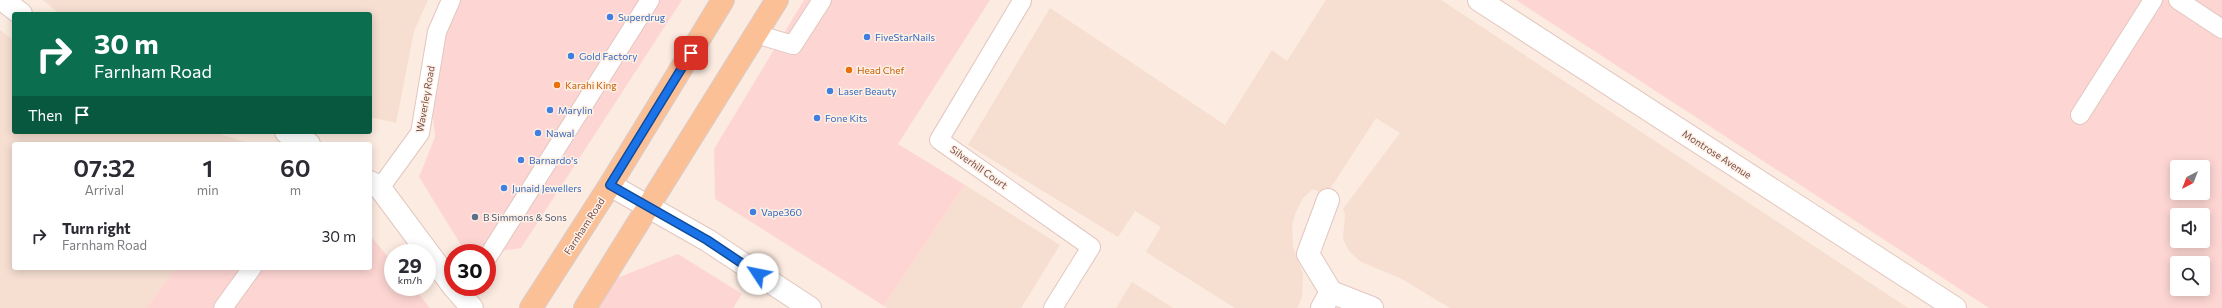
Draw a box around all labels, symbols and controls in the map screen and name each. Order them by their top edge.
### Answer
place label: Superdrug [618,11,666,23]
marker: Superdrug [605,12,615,22]
text: 30 m [94,26,159,60]
icon: right [28,28,80,80]
place label: FiveStarNails [875,31,936,43]
marker: FiveStarNails [862,32,872,42]
pin [674,36,708,70]
icon: arrive [680,42,702,64]
place label: Gold Factory [579,50,637,62]
marker: Gold Factory [566,51,576,61]
text: Farnham Road [94,60,212,82]
place label: Head Chef [857,64,904,76]
street label: Waverley Road [413,65,437,133]
marker: Head Chef [844,65,854,75]
place label: Karahi King [565,79,617,91]
marker: Karahi King [552,80,562,90]
place label: Laser Beauty [838,85,897,97]
marker: Laser Beauty [825,86,835,96]
icon: arrive [71,104,93,126]
place label: Marylin [558,104,593,116]
marker: Marylin [545,105,555,115]
text: Then [28,106,63,124]
place label: Fone Kits [825,112,868,124]
marker: Fone Kits [812,113,822,123]
place label: Nawal [546,127,574,139]
street label: Montrose Avenue [1680,127,1754,181]
marker: Nawal [533,128,543,138]
street label: Silverhill Court [948,143,1010,191]
text: 07:32 [73,153,135,182]
text: 1 [202,153,213,182]
text: 60 [280,153,311,182]
place label: Barnardo's [529,154,578,166]
marker: Barnardo's [516,155,526,165]
north arrow [2170,160,2210,200]
map controls [2170,160,2210,296]
text: Arrival [85,182,124,198]
text: min [197,182,219,198]
text: m [290,182,301,198]
place label: Junaid Jewellers [512,182,582,194]
marker: Junaid Jewellers [499,183,509,193]
street label: Farnham Road [561,195,607,257]
place label: Vape360 [761,206,802,218]
marker: Vape360 [748,207,758,217]
button: sound [2170,208,2210,248]
place label: B Simmons & Sons [483,211,567,223]
marker: B Simmons & Sons [470,212,480,222]
text: Turn right [62,219,131,237]
icon: right [28,225,50,247]
text: 30 m [322,227,356,245]
text: Farnham Road [62,237,147,253]
speed limit sign: 30 [444,244,496,296]
text: 29 [398,253,422,277]
position arrow [737,253,779,295]
button: search [2170,256,2210,296]
text: km/h [398,274,422,286]

